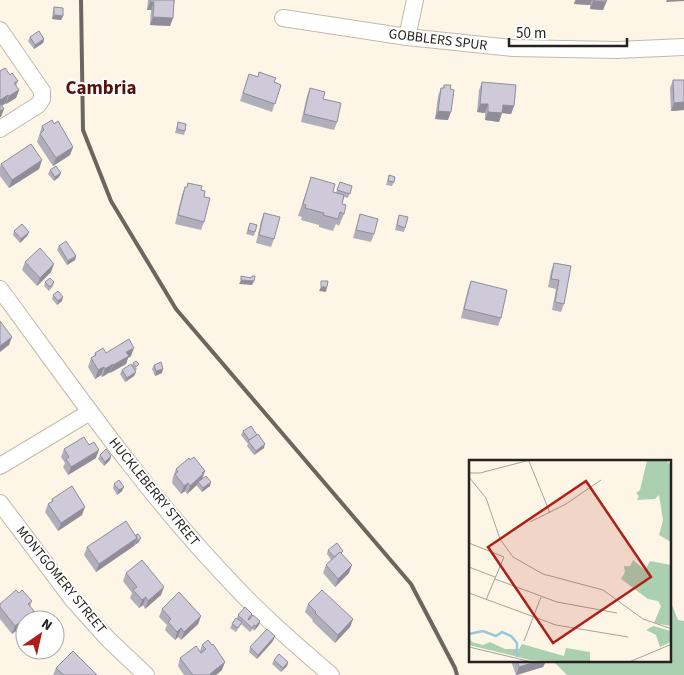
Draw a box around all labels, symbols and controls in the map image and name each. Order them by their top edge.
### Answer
scale bar [509,15,626,47]
text: 50 m [516,23,546,44]
street label: GOBBLERS SPUR [388,24,488,56]
district label: Cambria [65,75,137,102]
street label: HUCKLEBERRY STREET [104,433,204,551]
inset map [469,460,672,662]
street label: MONTGOMERY STREET [12,523,110,637]
north arrow [15,610,65,660]

